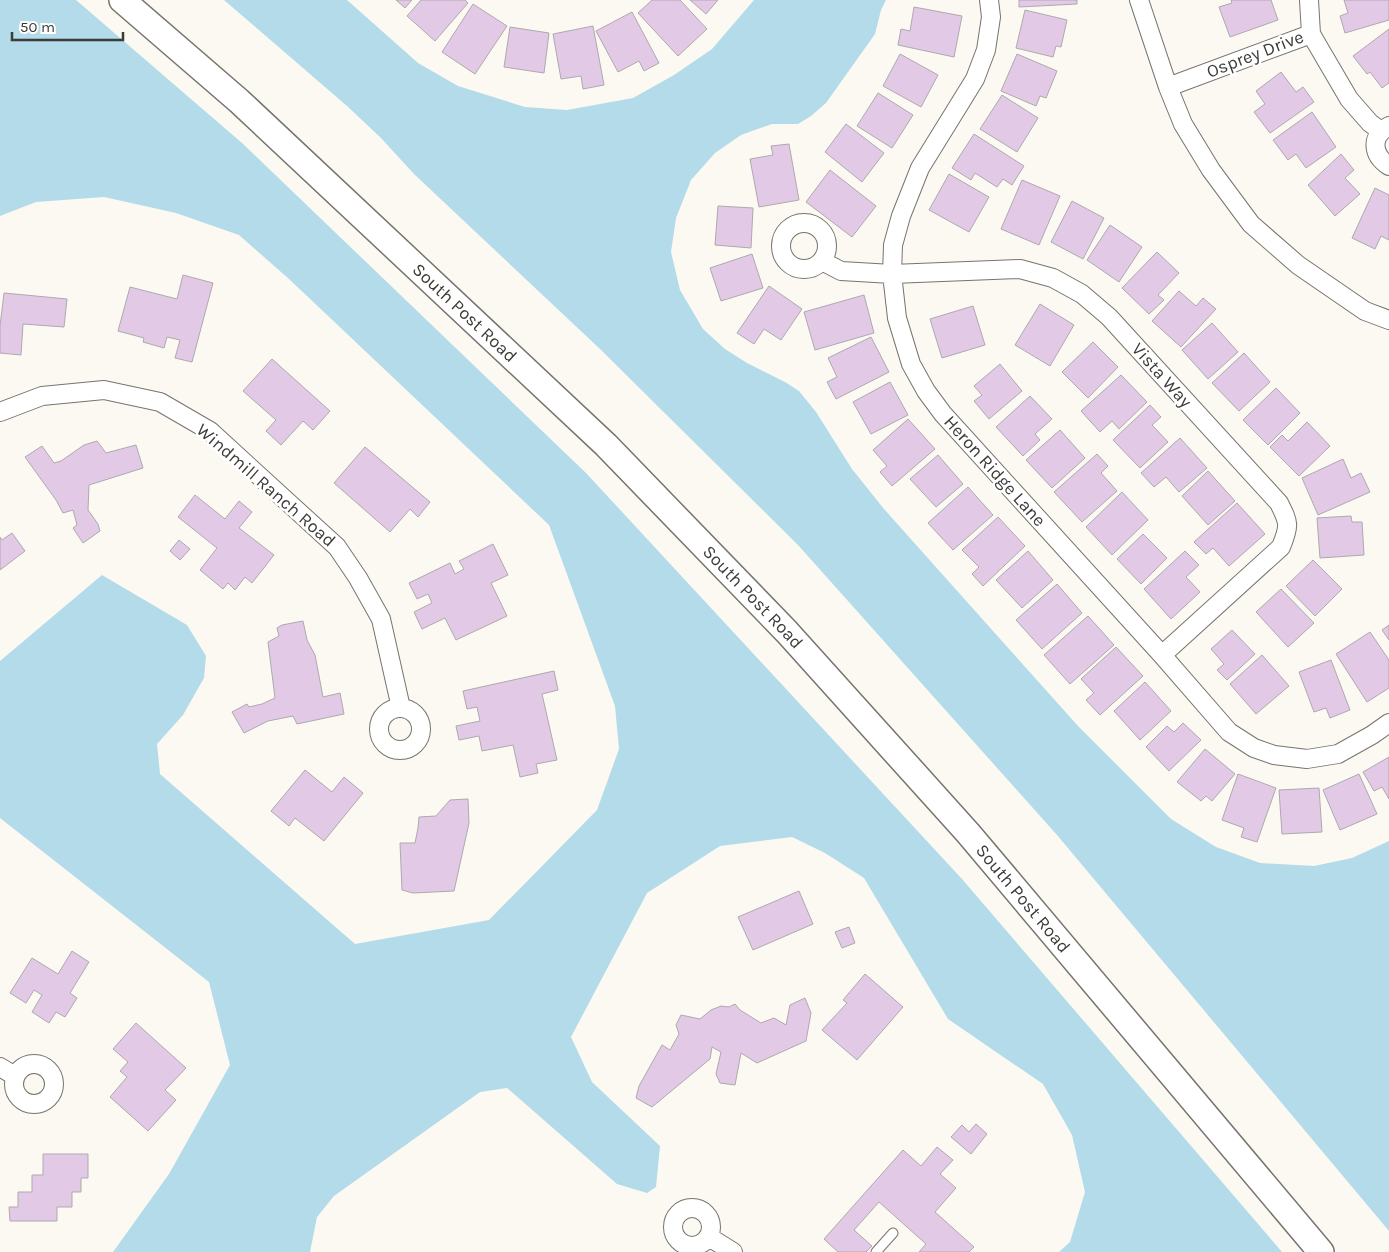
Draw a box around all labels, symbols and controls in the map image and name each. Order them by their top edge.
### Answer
scale bar [12,10,124,42]
text: 50 m [20,18,55,36]
street label: Osprey Drive [1203,25,1307,83]
street label: South Post Road [408,258,522,367]
street label: Vista Way [1127,338,1197,412]
street label: Heron Ridge Lane [939,411,1051,531]
street label: Windmill Ranch Road [192,419,340,551]
street label: South Post Road [698,541,808,653]
street label: South Post Road [971,840,1075,957]

